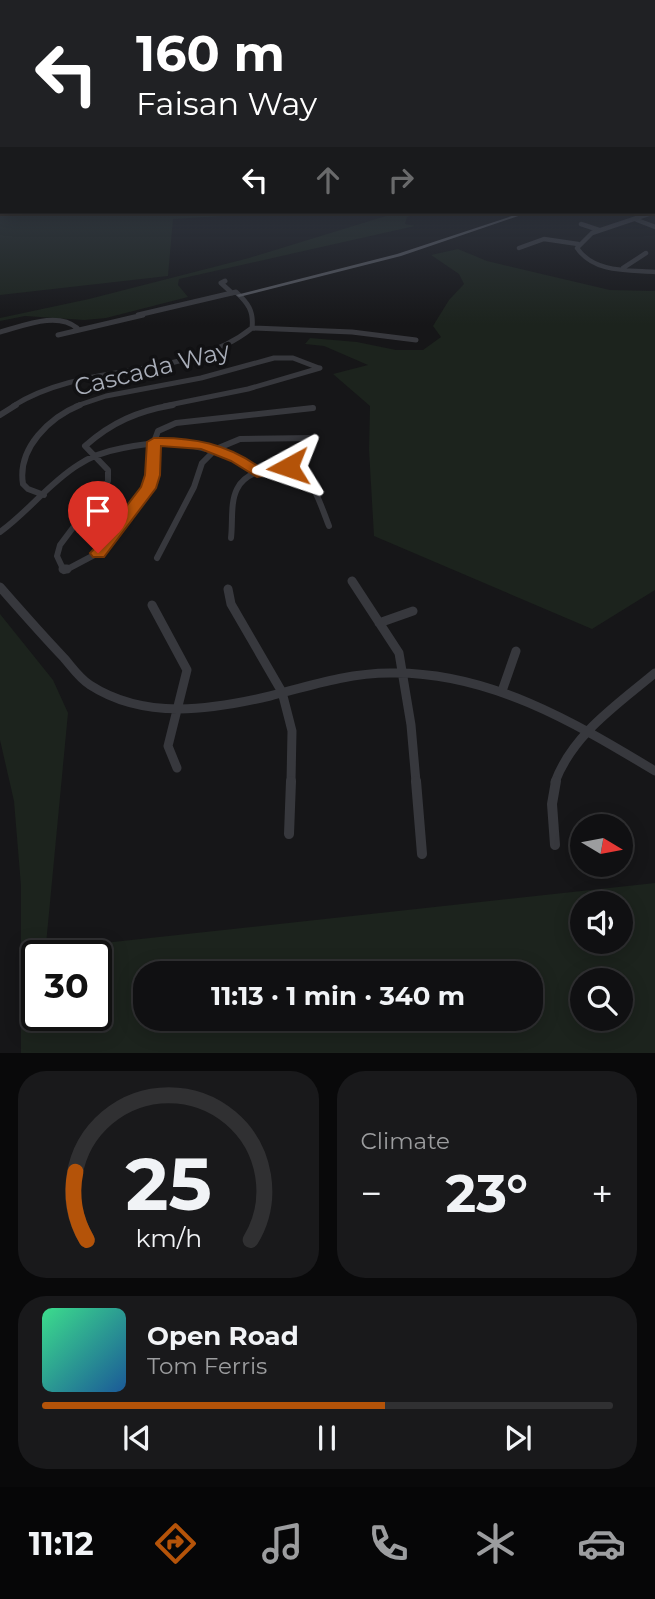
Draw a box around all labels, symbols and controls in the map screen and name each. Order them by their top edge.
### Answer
text: 160 m [136,24,285,83]
icon: left [21,28,112,119]
text: Faisan Way [136,84,317,123]
icon: left [236,161,274,199]
icon: ahead [309,161,347,199]
icon: right [382,161,420,199]
street label: Cascada Way [71,335,233,402]
position arrow [251,430,325,504]
pin [68,481,128,553]
icon: arrive [79,492,117,530]
north arrow [570,814,634,877]
map controls [570,814,633,1031]
button: sound [570,891,633,954]
speed limit sign: 30 [21,940,112,1031]
button: search [570,968,633,1031]
text: 11:13 · 1 min · 340 m [211,980,465,1012]
text: Climate [361,1127,450,1155]
text: 25 [125,1141,211,1229]
text: 23° [446,1162,528,1225]
text: − [361,1170,382,1217]
text: + [591,1170,613,1217]
text: km/h [135,1223,202,1253]
text: Open Road [147,1320,299,1352]
text: Tom Ferris [147,1352,267,1380]
icon: previous [118,1419,156,1457]
icon: pause [308,1419,346,1457]
icon: next [499,1419,537,1457]
icon: directions [151,1519,200,1568]
icon: music [258,1519,307,1568]
icon: phone [364,1519,413,1568]
icon: climate [471,1519,520,1568]
icon: car [577,1519,626,1568]
text: 11:12 [29,1524,94,1563]

